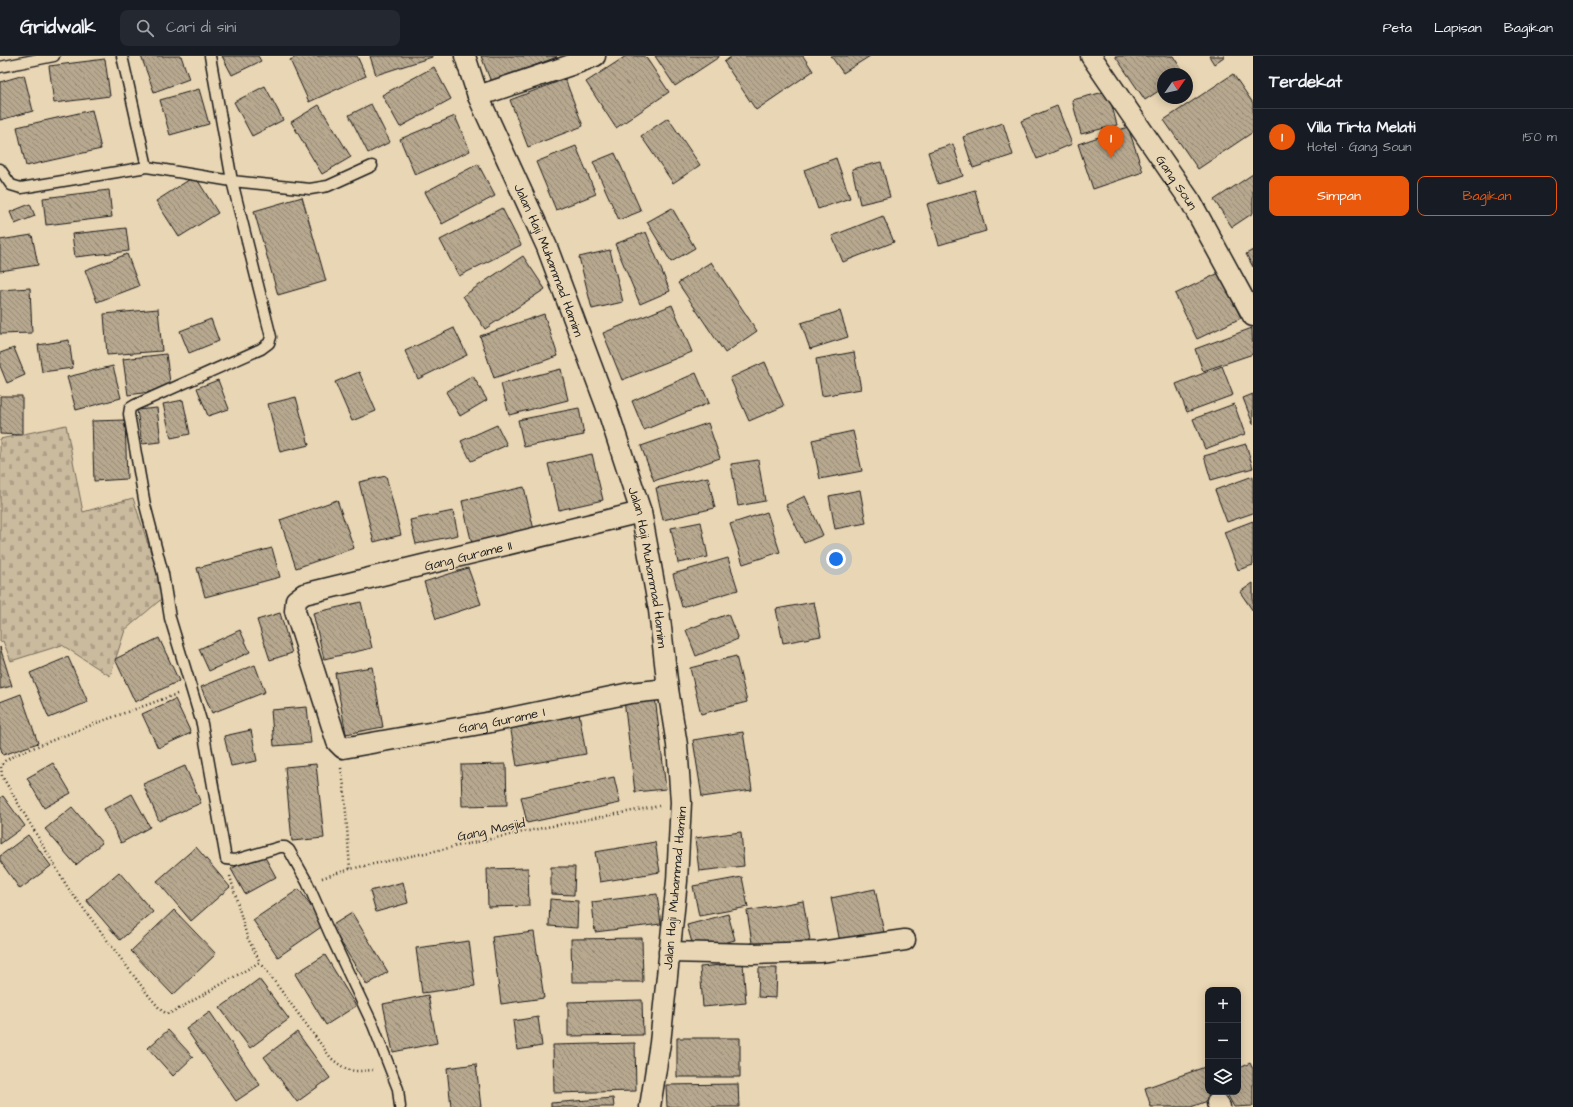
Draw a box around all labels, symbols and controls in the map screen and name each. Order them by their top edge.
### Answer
search box [120,10,400,46]
text: Gridwalk [20,14,96,41]
icon: search [134,17,156,39]
text: Cari di sini [166,17,236,38]
text: Peta [1383,18,1412,38]
text: Lapisan [1434,18,1482,38]
text: Bagikan [1504,18,1553,38]
north arrow [1157,68,1193,104]
text: Terdekat [1269,70,1342,94]
text: Villa Tirta Melati [1307,117,1415,138]
pin: 1 [1098,125,1124,158]
text: 1 [1281,128,1283,146]
text: 150 m [1523,128,1557,146]
text: Hotel · Gang Soun [1307,138,1412,156]
street label: Gang Soun [1151,152,1202,214]
button: Simpan [1269,176,1409,216]
button: Bagikan [1417,176,1557,216]
street label: Jalan Haji Muhammad Hamim [509,181,588,340]
street label: Jalan Haji Muhammad Hamim [623,485,671,650]
street label: Gang Gurame II [423,536,514,577]
your location [826,549,846,569]
street label: Gang Gurame I [457,703,547,738]
street label: Jalan Haji Muhammad Hamim [659,805,691,970]
street label: Gang Masjid [456,814,527,847]
map controls [1205,987,1241,1095]
button: + [1205,987,1241,1023]
button: − [1205,1023,1241,1059]
button: layers [1205,1059,1241,1095]

